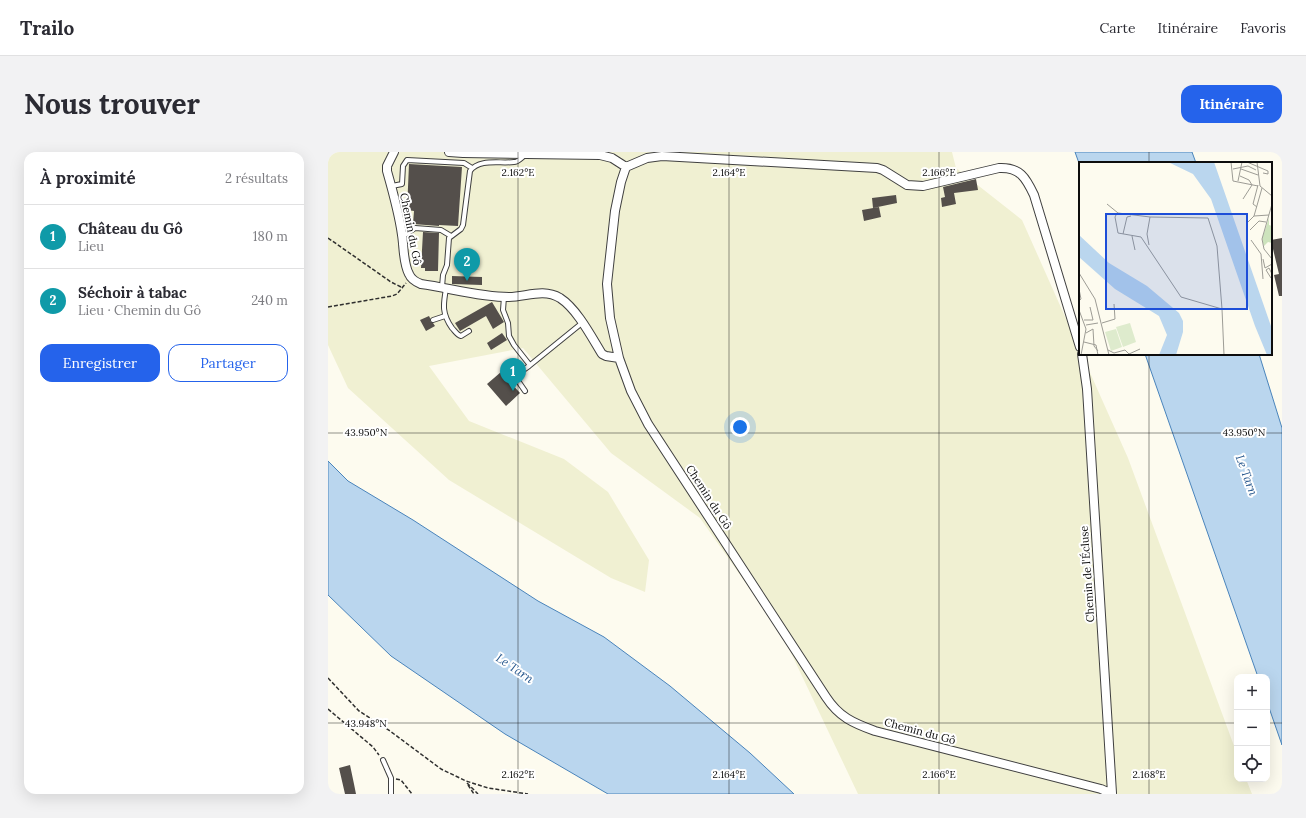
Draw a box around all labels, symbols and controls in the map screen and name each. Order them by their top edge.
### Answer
text: Trailo [20,16,74,40]
text: Carte [1099,19,1136,37]
text: Itinéraire [1158,19,1218,37]
text: Favoris [1240,19,1286,37]
button: Itinéraire [1181,85,1282,123]
text: Nous trouver [24,86,200,122]
inset map [1079,162,1272,355]
text: 2.162°E [502,166,534,179]
text: 2.164°E [713,166,745,179]
text: 2.166°E [922,166,956,179]
text: À proximité [40,167,136,189]
text: 2 résultats [225,170,288,187]
street label: Chemin du Gô [397,192,425,266]
text: Château du Gô [78,219,183,238]
text: 1 [50,228,56,245]
text: 180 m [253,228,288,245]
text: Lieu [78,238,104,255]
pin: 2 [454,248,480,281]
text: Séchoir à tabac [78,283,187,302]
text: 2 [50,292,56,309]
text: 240 m [251,292,288,309]
text: Lieu · Chemin du Gô [78,302,201,319]
button: Enregistrer [40,344,160,382]
button: Partager [168,344,288,382]
pin: 1 [500,358,526,391]
your location [730,417,750,437]
text: 43.950°N [345,426,388,439]
text: 43.950°N [1223,426,1266,439]
water label: Le Tarn [1233,453,1261,498]
street label: Chemin du Gô [683,462,735,532]
street label: Chemin de l'Écluse [1077,525,1097,623]
water label: Le Tarn [493,650,537,686]
map controls [1234,674,1270,782]
button: + [1234,674,1270,710]
button: − [1234,710,1270,746]
street label: Chemin du Gô [883,715,957,747]
text: 43.948°N [345,717,387,730]
button: locate [1234,746,1270,782]
text: 2.162°E [502,768,534,781]
text: 2.164°E [713,768,745,781]
text: 2.166°E [922,768,956,781]
text: 2.168°E [1132,768,1166,781]

